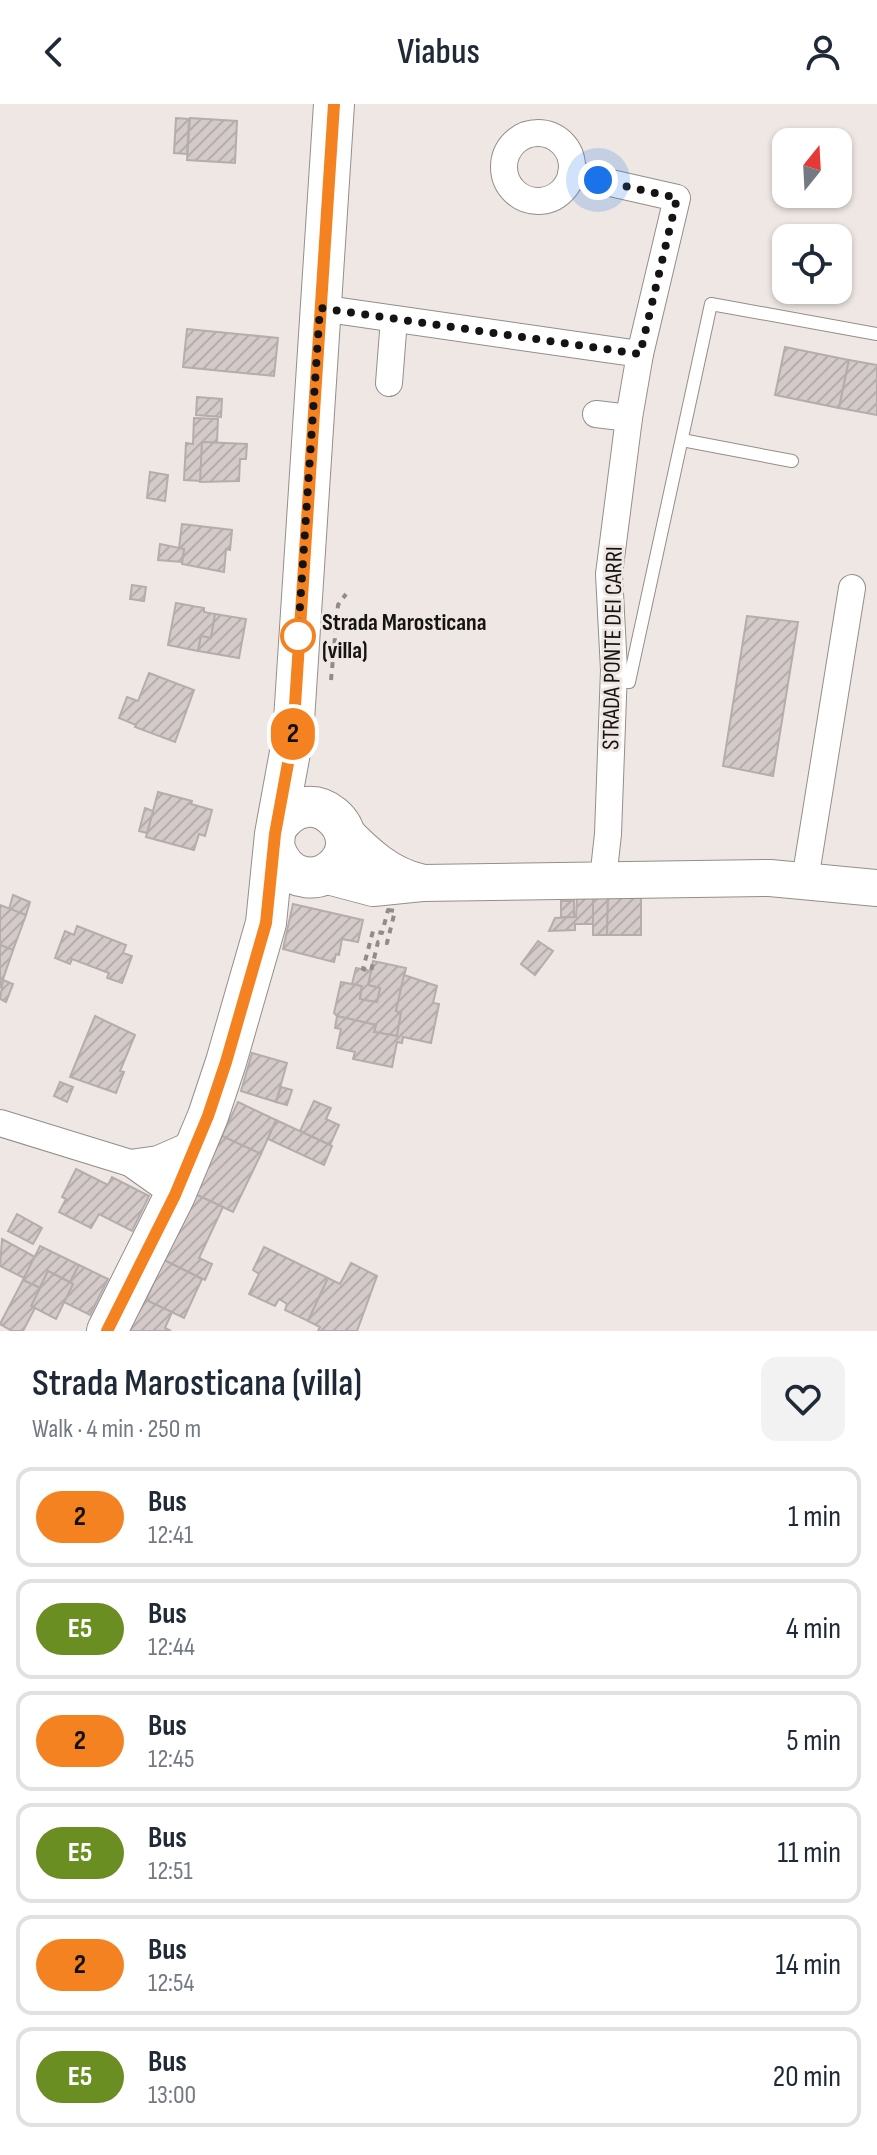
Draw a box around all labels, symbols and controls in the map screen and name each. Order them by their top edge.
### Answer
icon: back [32,30,76,74]
icon: person [801,30,845,74]
text: Viabus [397,31,480,74]
north arrow [772,128,852,208]
map controls [772,128,852,304]
your location [578,160,618,200]
button: locate [772,224,852,304]
street label: STRADA PONTE DEI CARRI [596,546,629,750]
place label: Strada Marosticana (villa) [322,608,487,665]
marker: Strada Marosticana (villa) [281,619,315,653]
line badge: 2 [267,708,319,760]
text: 2 [287,717,299,750]
button: heart [761,1357,845,1441]
text: Strada Marosticana (villa) [32,1361,362,1406]
text: Walk · 4 min · 250 m [32,1414,201,1445]
text: Bus [148,1484,187,1520]
text: 1 min [788,1499,841,1535]
text: 2 [74,1500,86,1533]
text: 12:41 [148,1520,193,1551]
text: Bus [148,1596,187,1632]
text: 4 min [786,1611,841,1647]
text: E5 [68,1612,92,1645]
text: 12:44 [148,1632,195,1663]
text: Bus [148,1708,187,1744]
text: 5 min [787,1723,841,1759]
text: 2 [74,1724,86,1757]
text: 12:45 [148,1744,194,1775]
text: Bus [148,1820,187,1856]
text: 11 min [778,1835,841,1871]
text: E5 [68,1836,92,1869]
text: 12:51 [148,1856,193,1887]
text: Bus [148,1932,187,1968]
text: 14 min [776,1947,841,1983]
text: 2 [74,1948,86,1981]
text: 12:54 [148,1968,194,1999]
text: Bus [148,2044,187,2080]
text: 20 min [773,2059,841,2095]
text: E5 [68,2060,92,2093]
text: 13:00 [148,2080,196,2111]

